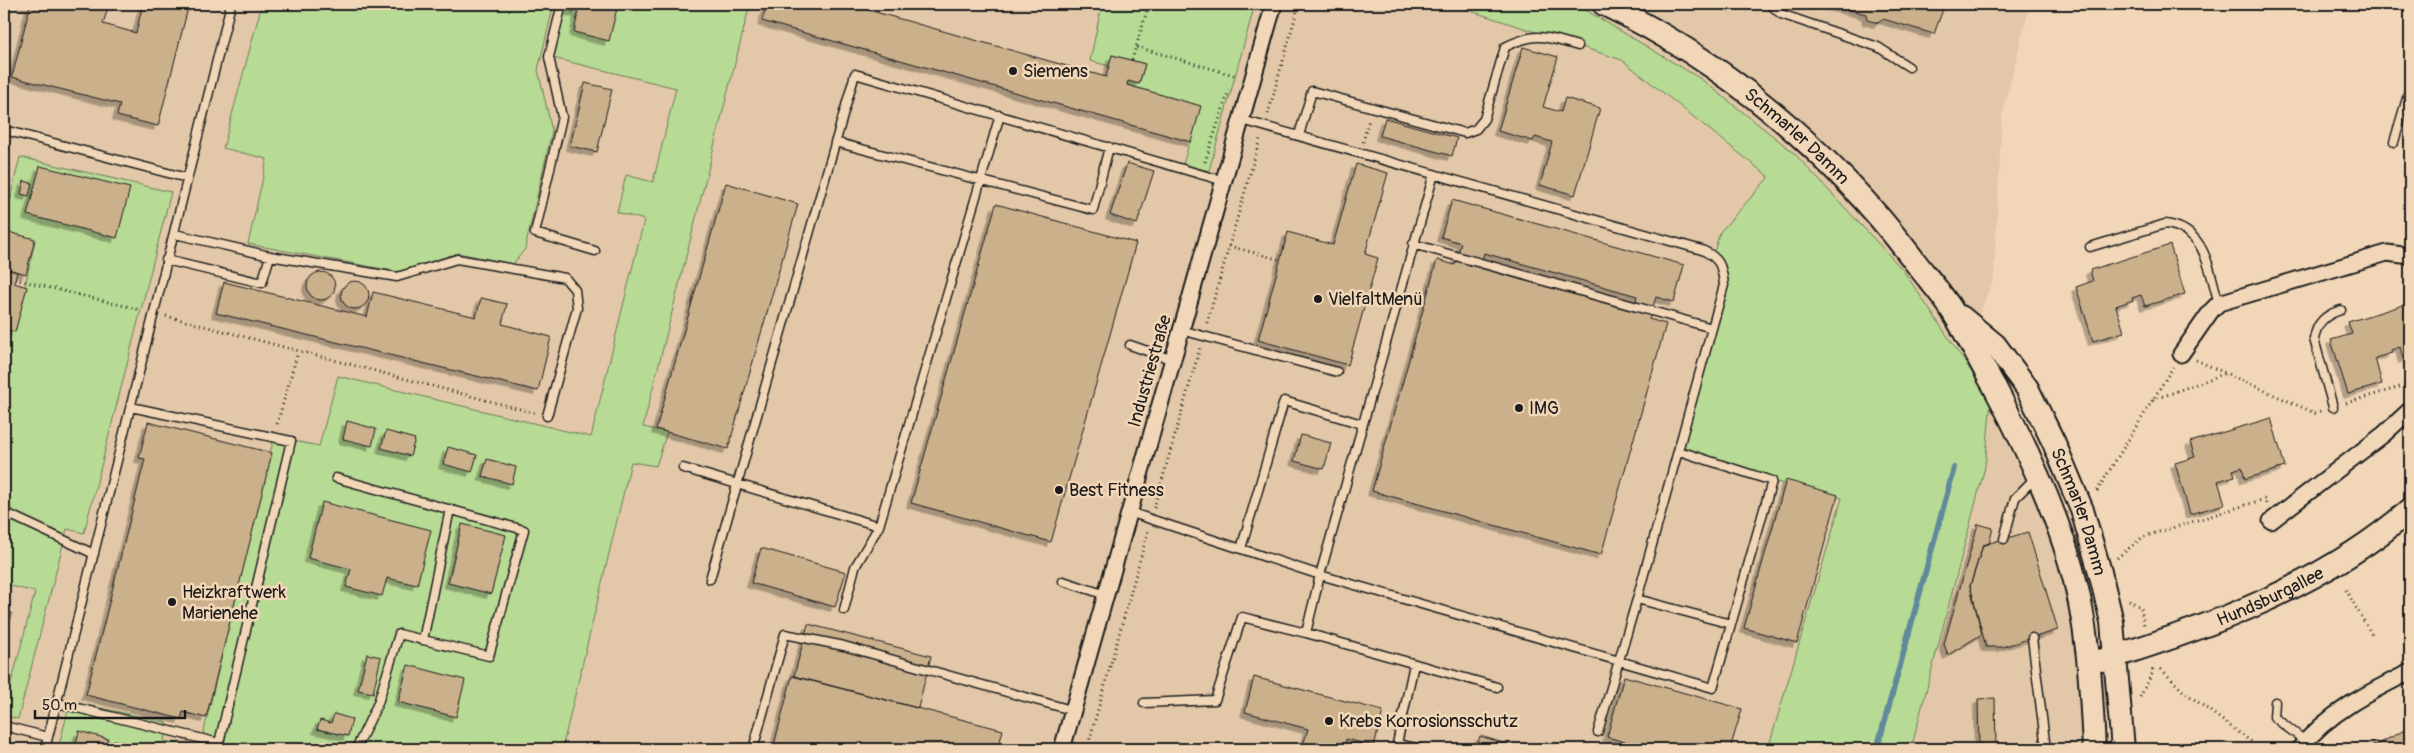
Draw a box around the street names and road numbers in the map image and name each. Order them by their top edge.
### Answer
street label: Schmarler Damm [1740,83,1855,189]
street label: Industriestraße [1123,312,1177,430]
street label: Schmarler Damm [2046,444,2112,578]
street label: Hundsburgallee [2213,561,2328,631]

